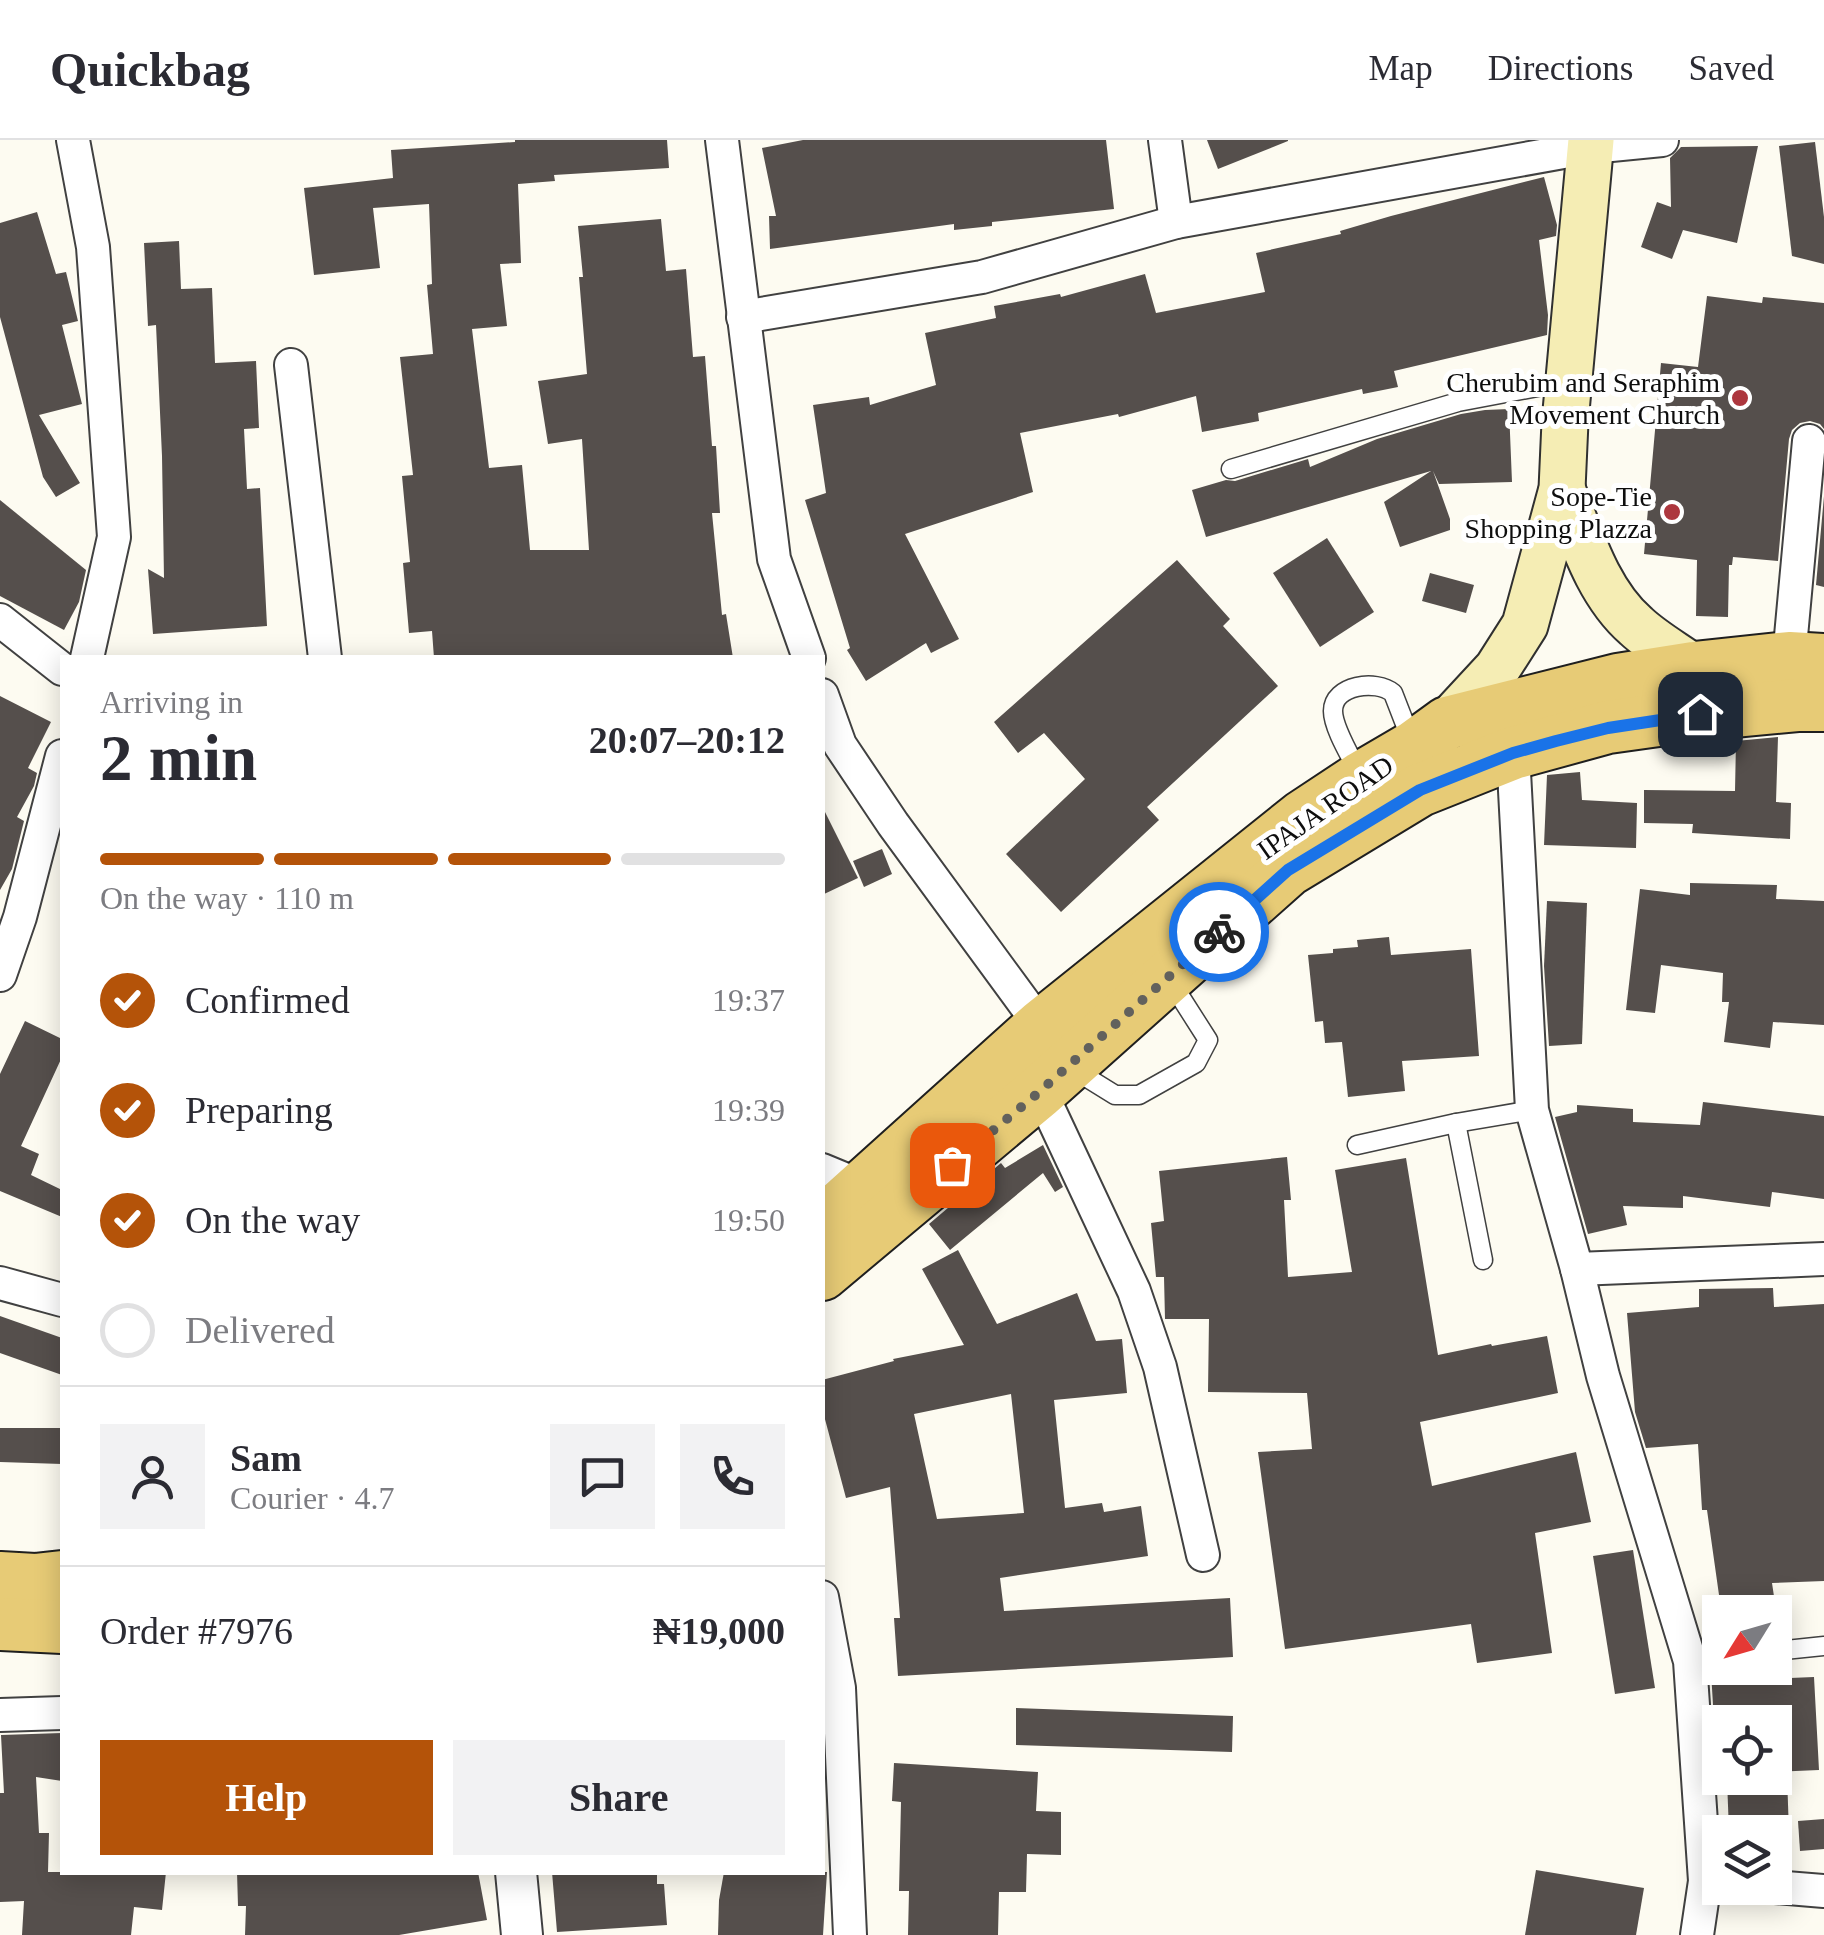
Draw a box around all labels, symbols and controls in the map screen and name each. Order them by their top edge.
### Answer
text: Quickbag [50,43,250,96]
text: Map [1369,49,1433,88]
text: Directions [1488,49,1633,88]
text: Saved [1688,49,1774,88]
place label: Cherubim and Seraphim Movement Church [1446,367,1720,430]
marker: Cherubim and Seraphim Movement Church [1729,387,1751,409]
place label: Sope-Tie Shopping Plazza [1465,481,1653,544]
marker: Sope-Tie Shopping Plazza [1661,501,1683,523]
pin [1658,672,1743,757]
text: Arriving in [100,684,243,720]
icon: home [1673,687,1728,742]
text: 20:07–20:12 [589,719,785,761]
text: 2 min [100,722,257,794]
street label: IPAJA ROAD [1251,749,1399,866]
text: On the way · 110 m [100,880,354,916]
courier [1169,882,1269,982]
icon: bike [1192,905,1247,960]
icon: check [100,973,155,1028]
text: Confirmed [185,979,350,1021]
text: 19:37 [712,982,785,1018]
icon: check [100,1083,155,1138]
text: Preparing [185,1089,333,1131]
text: 19:39 [712,1092,785,1128]
pin [910,1123,995,1208]
icon: bag [925,1138,980,1193]
icon: check [100,1193,155,1248]
text: On the way [185,1199,360,1241]
text: 19:50 [712,1202,785,1238]
text: Delivered [185,1309,335,1351]
button: person [100,1424,205,1529]
button: chat [550,1424,655,1529]
button: phone [680,1424,785,1529]
text: Sam [230,1437,302,1479]
text: Courier · 4.7 [230,1480,394,1516]
north arrow [1702,1595,1792,1685]
map controls [1702,1595,1792,1905]
text: Order #7976 [100,1610,293,1652]
text: ₦19,000 [653,1610,785,1652]
button: locate [1702,1705,1792,1795]
button: Help [100,1740,433,1855]
button: Share [453,1740,785,1855]
button: layers [1702,1815,1792,1905]

